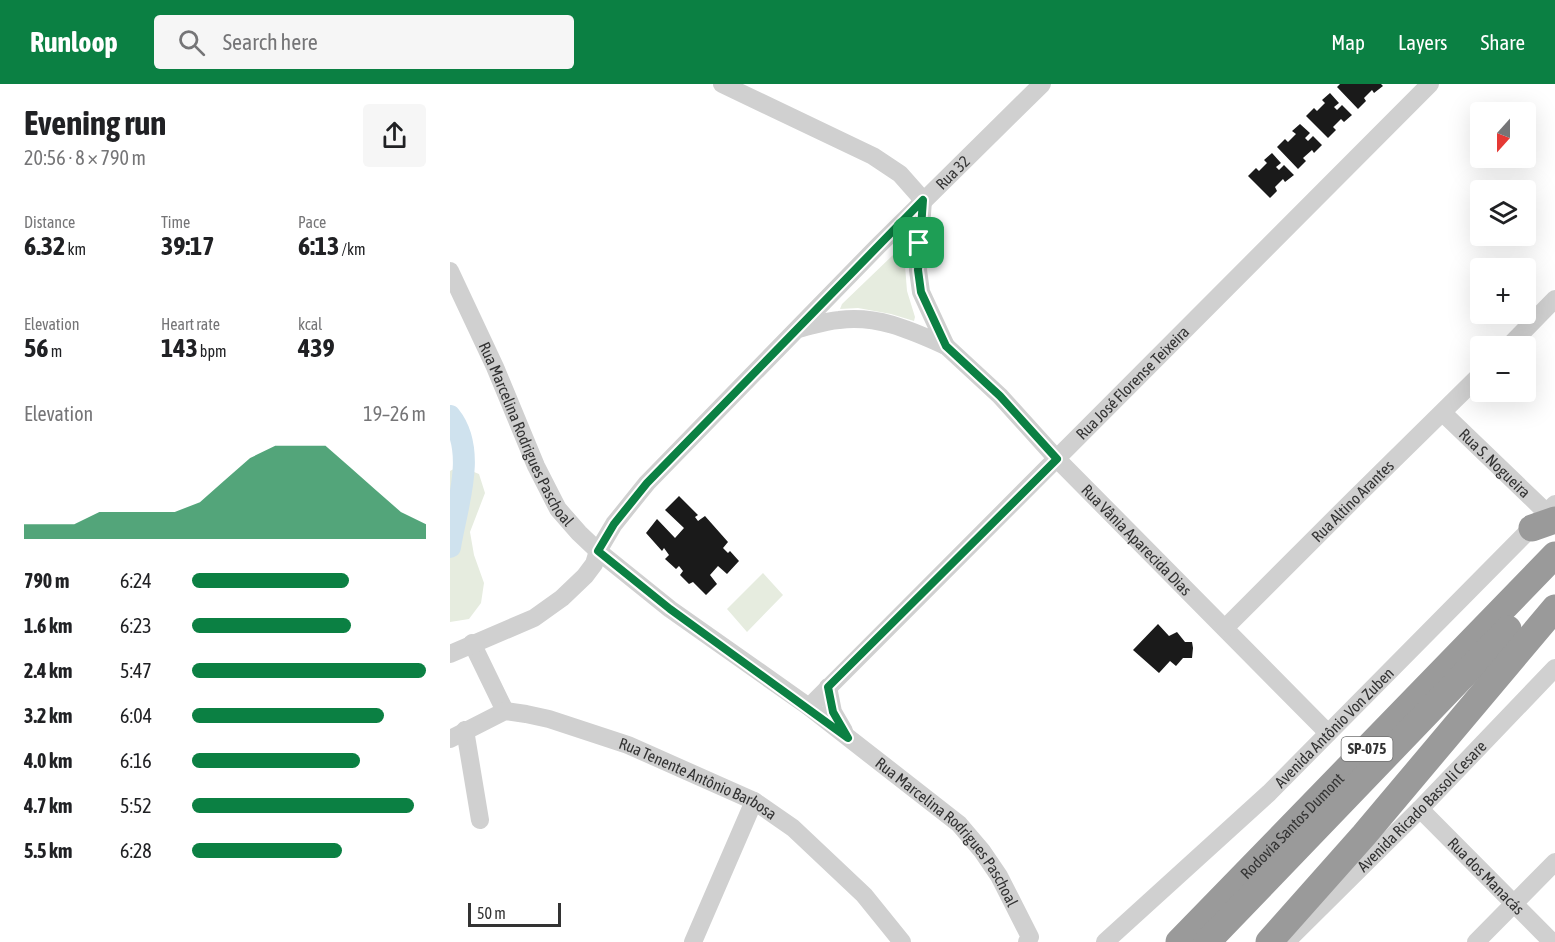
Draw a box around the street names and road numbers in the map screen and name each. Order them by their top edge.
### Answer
street label: Rua 32 [932,152,973,193]
street label: Rua José Florense Teixeira [1072,322,1192,443]
street label: Rua Marcelina Rodrigues Paschoal [475,339,578,530]
street label: Rua S. Nogueira [1456,425,1534,501]
street label: Rua Altino Arantes [1308,456,1397,545]
street label: Rua Vânia Aparecida Dias [1078,480,1196,599]
street label: Avenida Antônio Von Zuben [1271,664,1397,791]
street label: Rua Tenente Antônio Barbosa [617,734,780,823]
road number: SP-075 [1342,737,1392,761]
street label: Avenida Ricado Bassoli Cesare [1353,737,1490,875]
street label: Rua Marcelina Rodrigues Paschoal [872,753,1022,910]
street label: Rodovia Santos Dumont [1237,769,1348,882]
street label: Rua dos Manacás [1444,834,1528,918]

